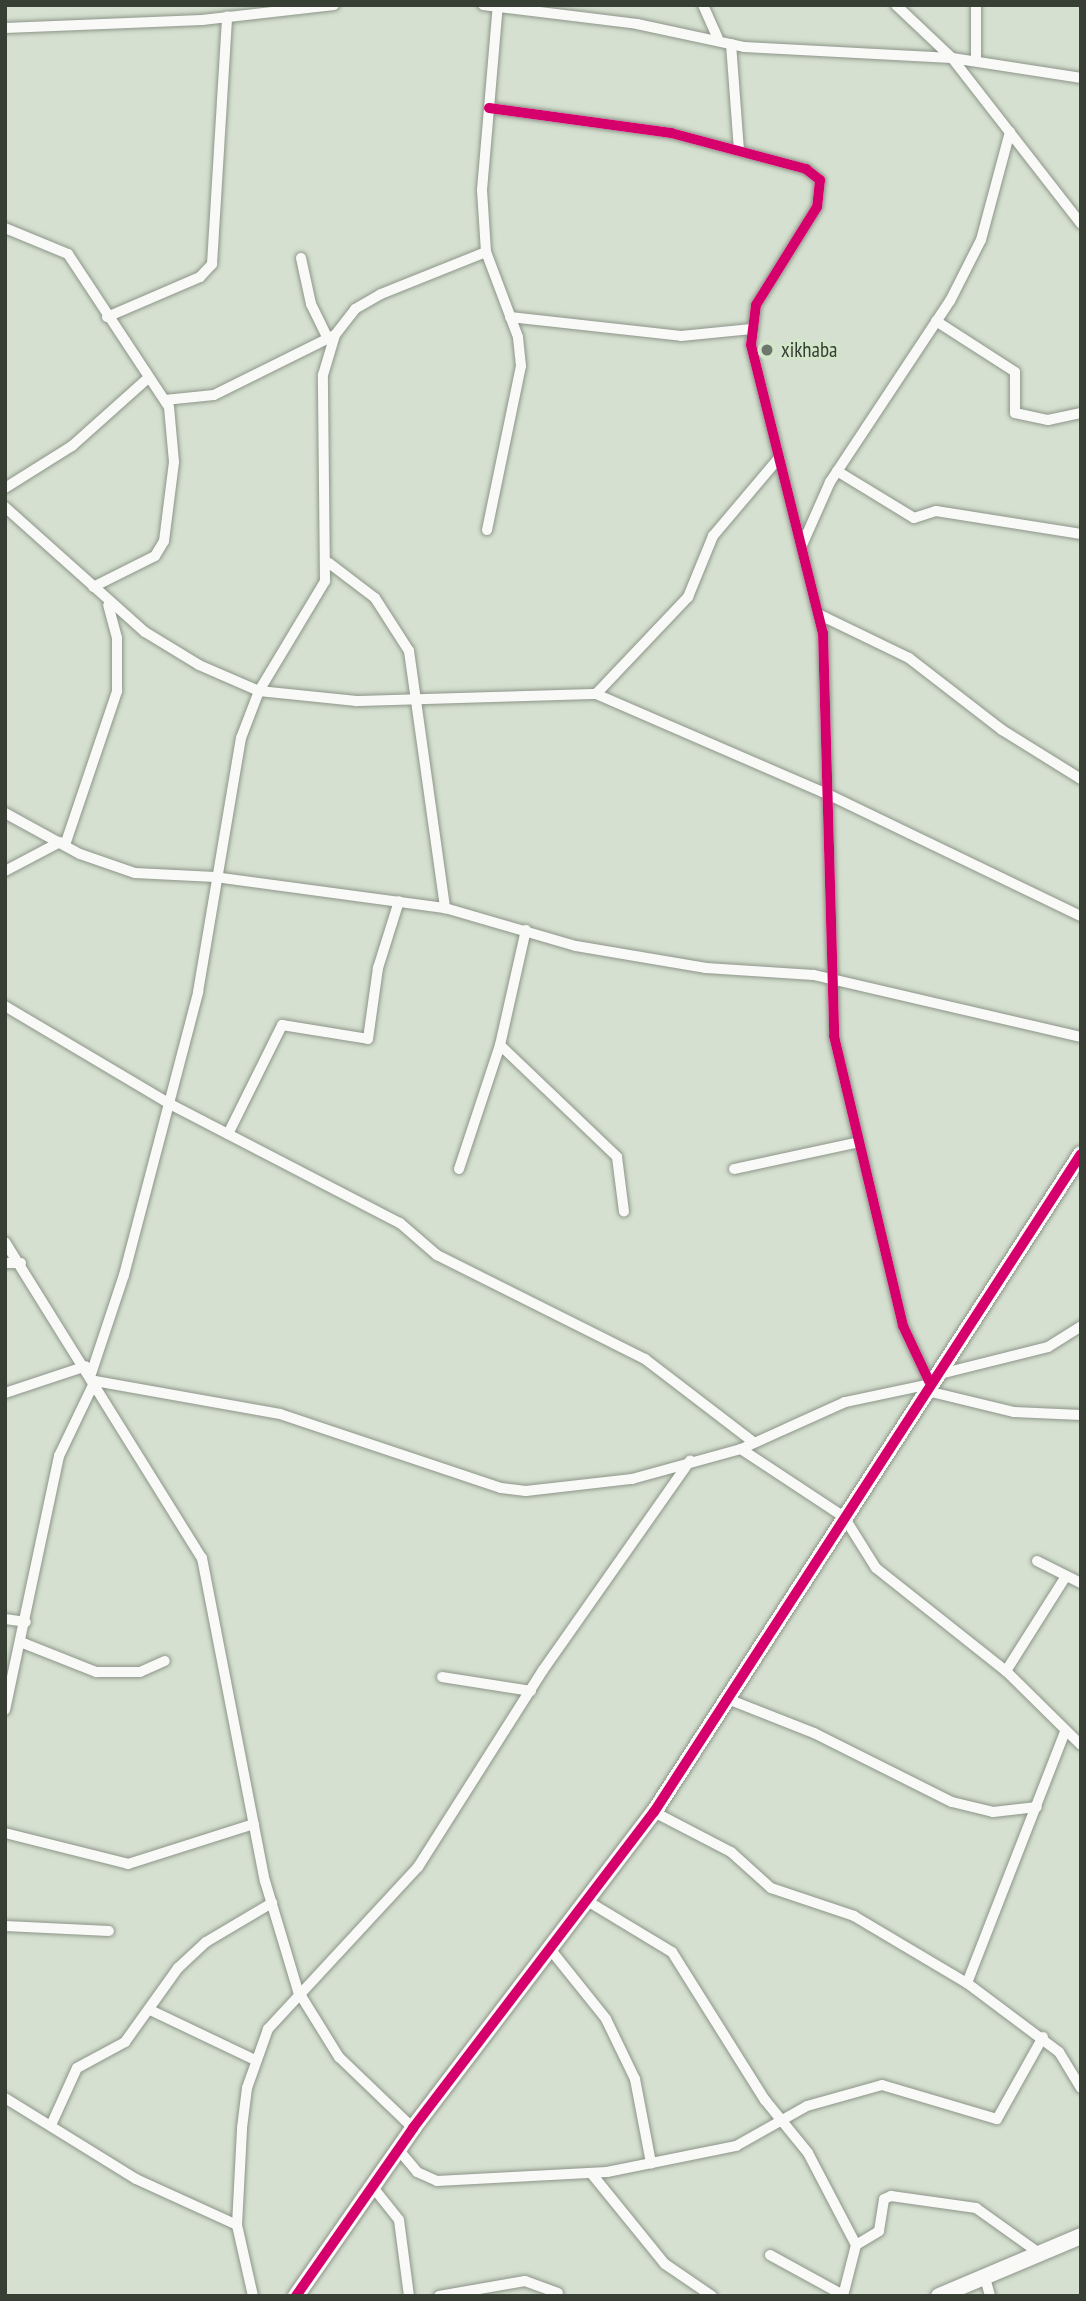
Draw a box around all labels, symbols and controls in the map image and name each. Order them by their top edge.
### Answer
place label: xikhaba [781,337,838,363]
marker: xikhaba [759,342,775,358]

